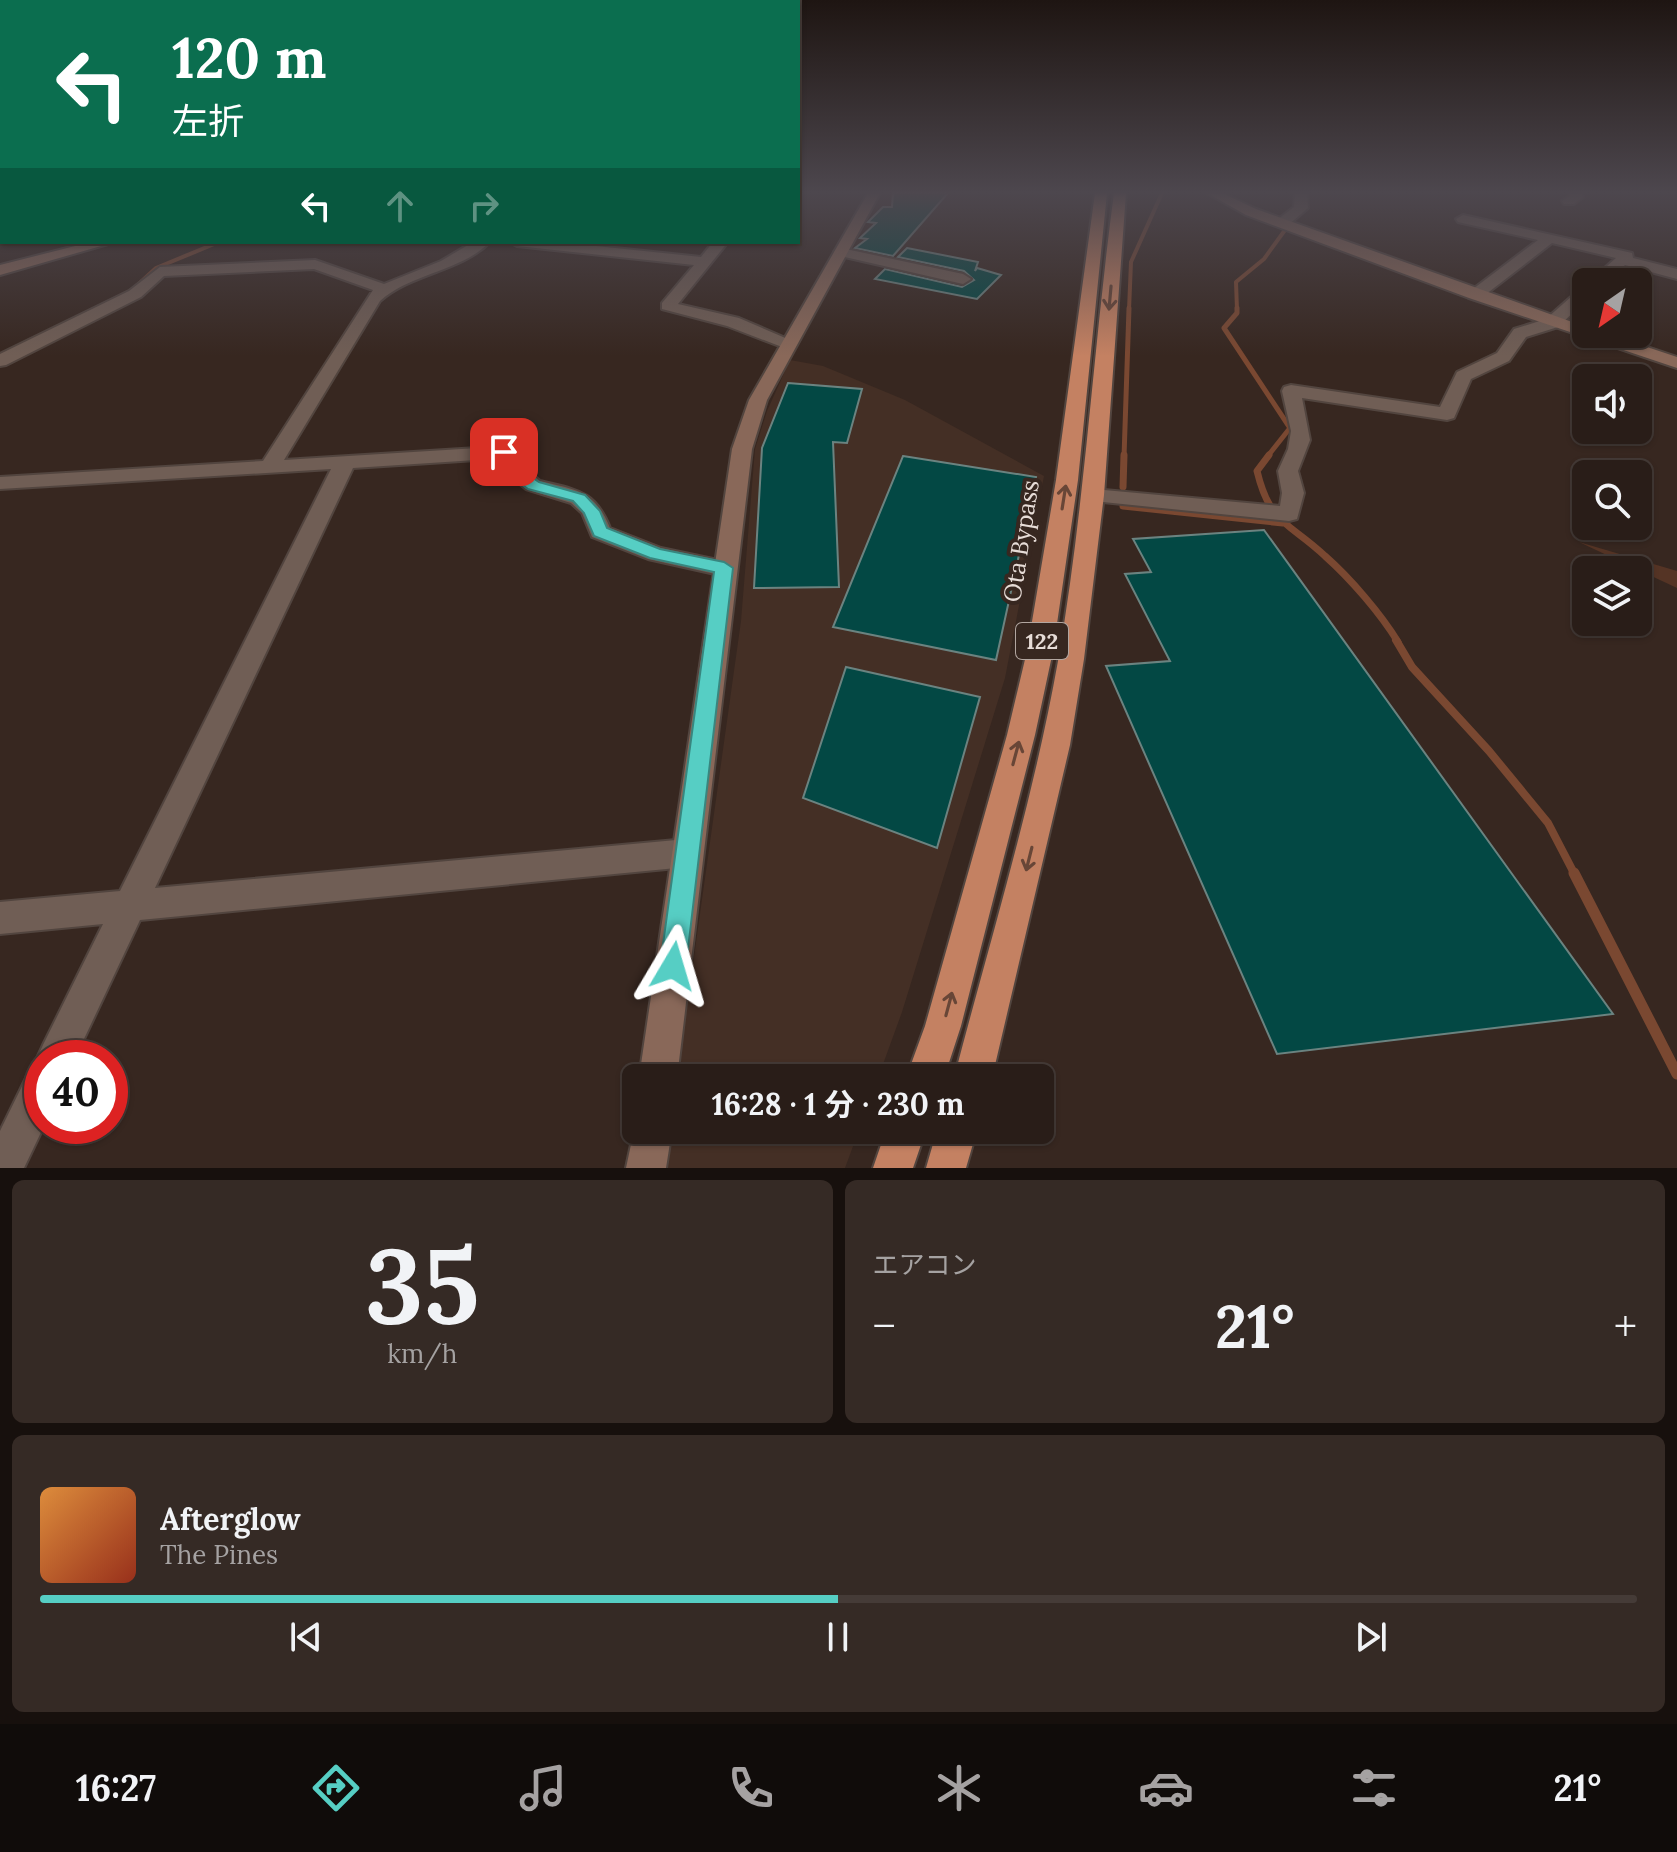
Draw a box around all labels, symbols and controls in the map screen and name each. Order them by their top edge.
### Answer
text: 120 m [172,22,326,93]
icon: left [40,32,144,136]
text: 左折 [172,98,244,144]
icon: left [294,184,338,228]
icon: ahead [378,184,422,228]
icon: right [462,184,506,228]
north arrow [1572,268,1652,348]
map controls [1572,268,1652,636]
one-way arrow [1102,284,1117,311]
button: sound [1572,364,1652,444]
pin [470,418,538,486]
icon: arrive [482,430,526,474]
button: search [1572,460,1652,540]
street label: Ota Bypass [996,478,1046,604]
one-way arrow [1057,485,1072,511]
button: layers [1572,556,1652,636]
road number: 122 [1016,623,1068,659]
one-way arrow [1010,740,1025,766]
one-way arrow [1020,846,1035,872]
position arrow [631,924,715,1008]
one-way arrow [942,991,957,1017]
speed limit sign: 40 [24,1040,128,1144]
text: 16:28 · 1 分 · 230 m [712,1085,964,1123]
text: 35 [365,1218,479,1351]
text: エアコン [873,1248,977,1281]
text: 21° [1215,1288,1294,1364]
text: − [873,1298,896,1354]
text: + [1614,1298,1637,1354]
text: km/h [387,1337,457,1370]
text: Afterglow [160,1500,301,1538]
text: The Pines [160,1538,278,1571]
icon: previous [284,1615,328,1659]
icon: pause [816,1615,860,1659]
icon: next [1349,1615,1393,1659]
icon: directions [308,1760,364,1816]
icon: music [515,1760,571,1816]
icon: phone [723,1760,779,1816]
icon: climate [931,1760,987,1816]
icon: car [1138,1760,1194,1816]
icon: filters [1346,1760,1402,1816]
text: 16:27 [76,1765,156,1811]
text: 21° [1554,1765,1601,1811]

